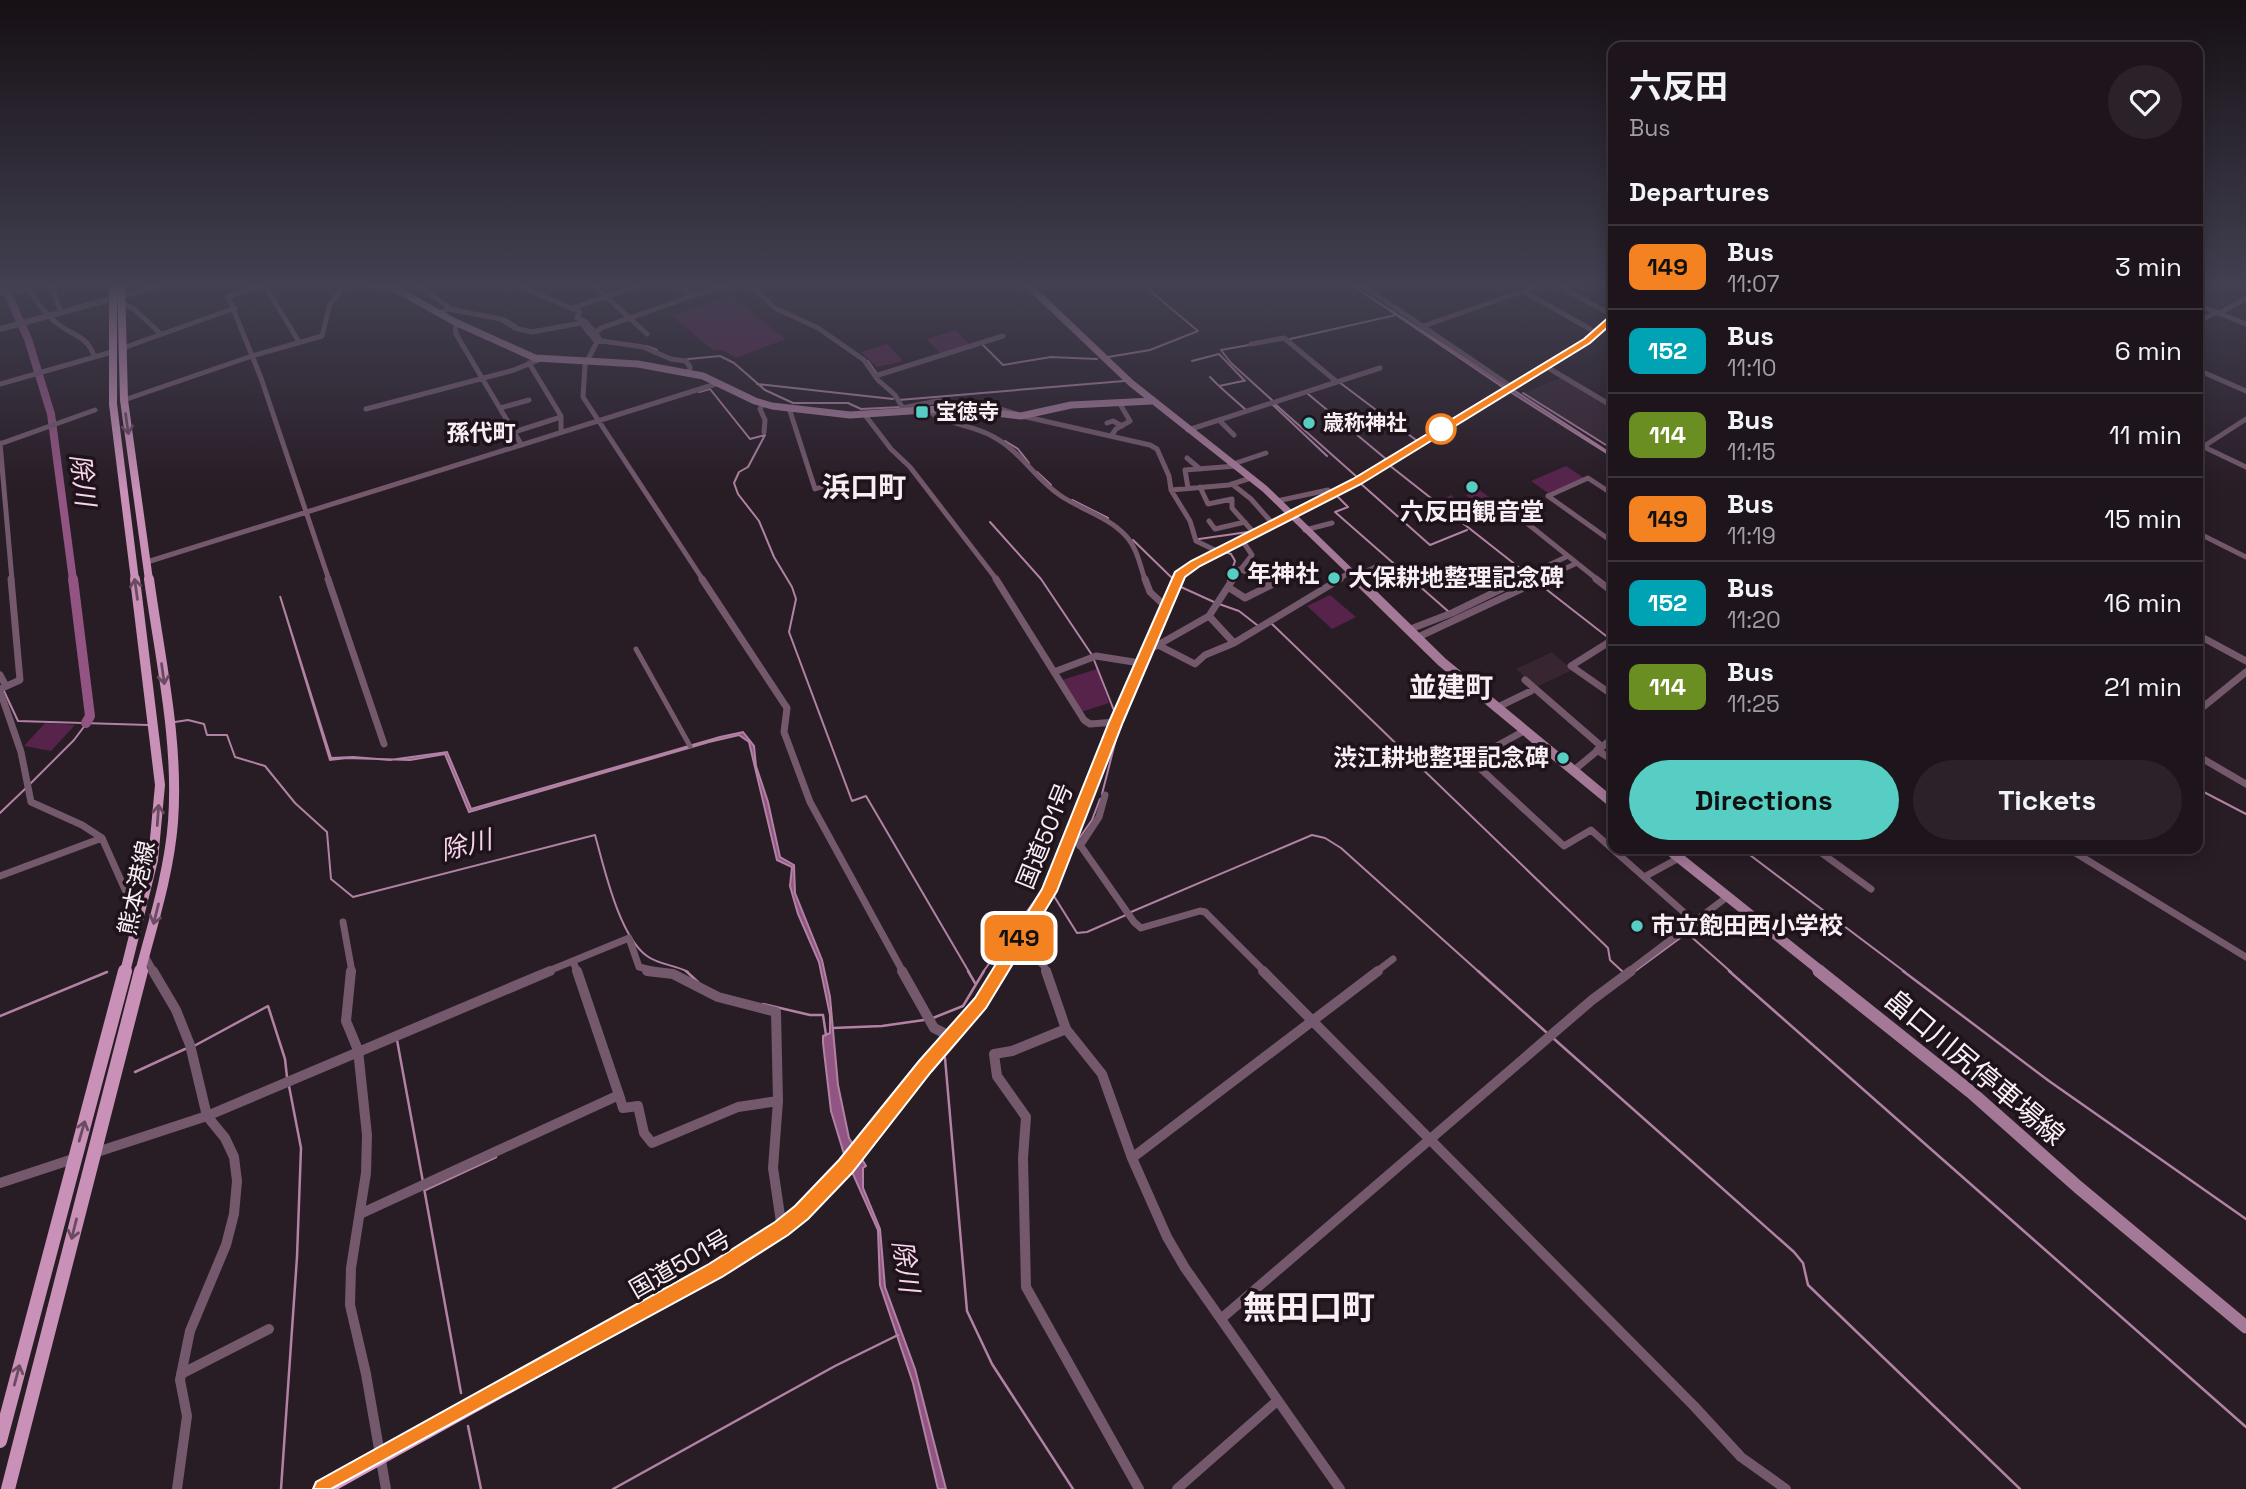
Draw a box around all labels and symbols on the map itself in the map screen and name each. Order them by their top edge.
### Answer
place label: 宝徳寺 [936,398,999,425]
marker: 宝徳寺 [914,404,930,420]
place label: 歳称神社 [1323,409,1407,436]
one-way arrow [121,413,134,435]
unlabelled marker [1426,414,1456,444]
marker: 歳称神社 [1301,415,1317,431]
district label: 孫代町 [447,418,516,448]
water label: 除川 [63,452,103,511]
district label: 浜口町 [822,469,906,505]
marker: 六反田観音堂 [1464,479,1480,495]
place label: 六反田観音堂 [1400,496,1544,527]
place label: 年神社 [1247,558,1319,589]
place label: 大保耕地整理記念碑 [1348,562,1564,593]
marker: 年神社 [1225,566,1241,582]
marker: 大保耕地整理記念碑 [1326,570,1342,586]
one-way arrow [130,579,143,601]
one-way arrow [156,662,169,685]
district label: 並建町 [1409,669,1493,705]
place label: 渋江耕地整理記念碑 [1333,742,1549,773]
marker: 渋江耕地整理記念碑 [1555,750,1571,766]
street label: 国道501号 [1009,778,1080,893]
one-way arrow [151,804,164,827]
water label: 除川 [437,821,498,868]
street label: 熊本港線 [111,838,162,938]
one-way arrow [149,902,162,925]
place label: 市立飽田西小学校 [1651,910,1843,941]
line badge: 149 [979,915,1059,961]
marker: 市立飽田西小学校 [1629,918,1645,934]
street label: 畠口川尻停車場線 [1878,981,2072,1153]
one-way arrow [76,1121,89,1143]
one-way arrow [67,1217,81,1240]
street label: 国道501号 [624,1222,736,1305]
water label: 除川 [885,1238,927,1297]
district label: 無田口町 [1243,1287,1375,1329]
one-way arrow [12,1364,25,1386]

